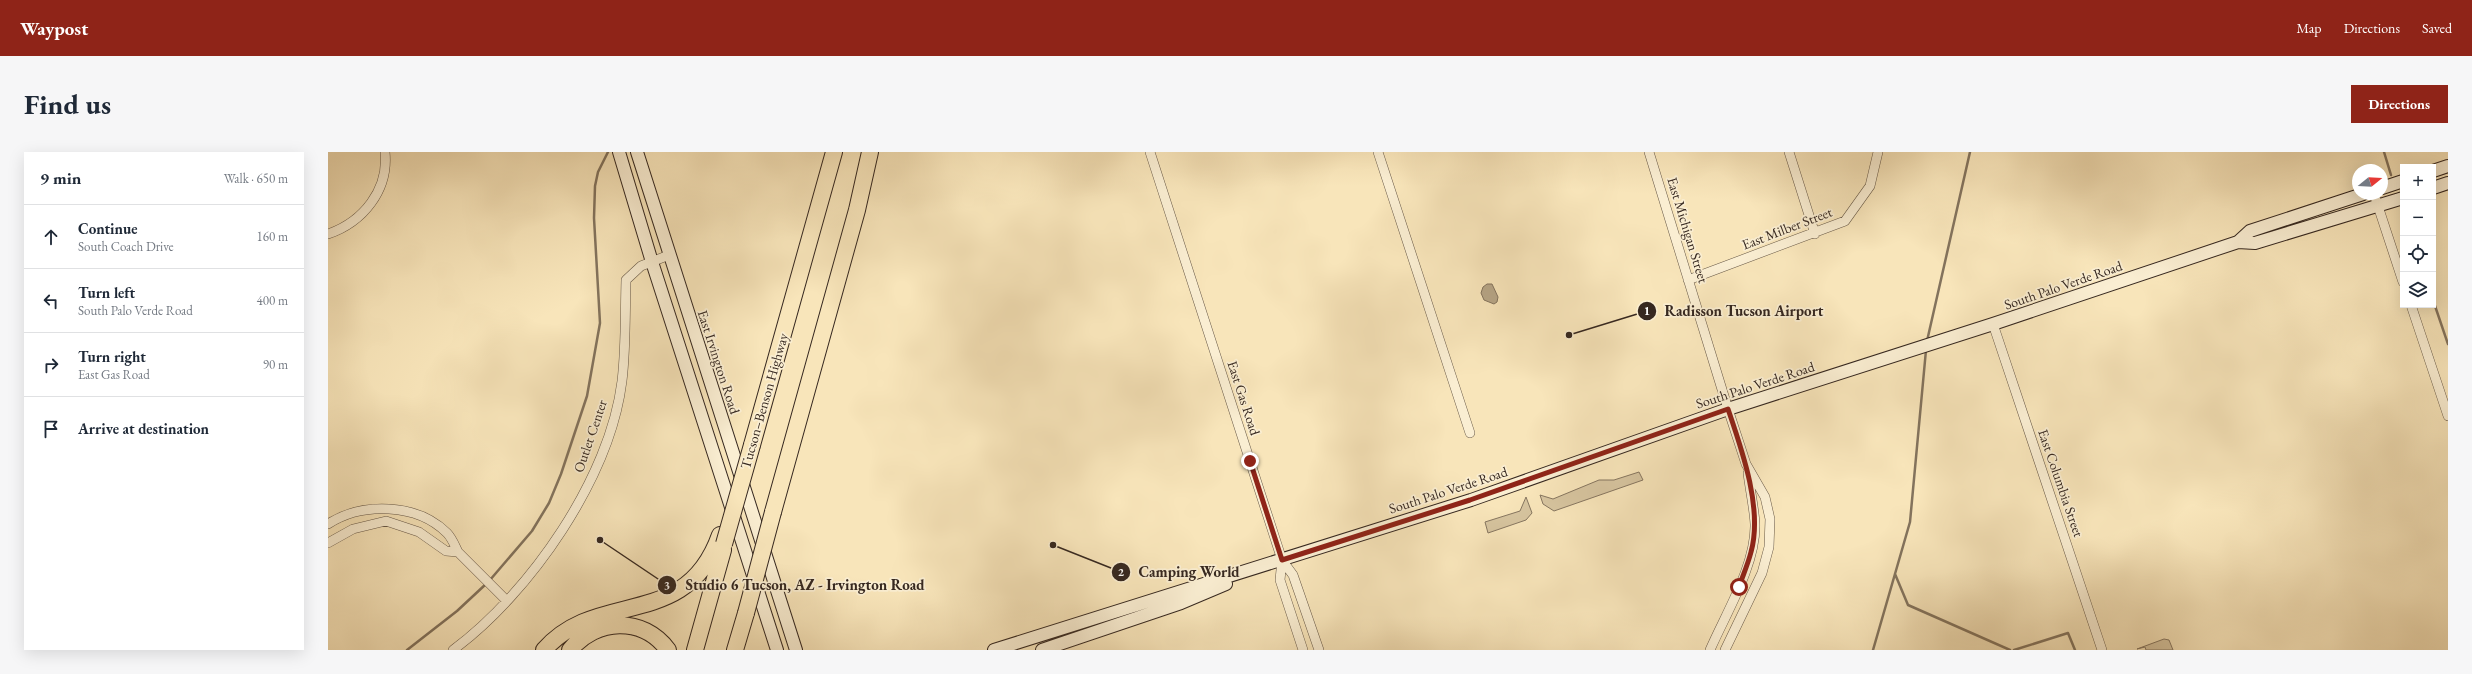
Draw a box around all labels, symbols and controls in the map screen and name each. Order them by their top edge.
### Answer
text: Waypost [20,16,88,41]
text: Map [2296,19,2322,37]
text: Directions [2344,19,2400,37]
text: Saved [2422,19,2452,37]
button: Directions [2351,85,2448,123]
text: Find us [24,86,111,122]
north arrow [2352,164,2388,200]
map controls [2400,164,2436,308]
button: + [2400,164,2436,200]
text: 9 min [40,167,81,189]
text: Walk · 650 m [224,170,288,187]
street label: East Michigan Street [1663,175,1713,286]
button: − [2400,200,2436,236]
street label: East Milber Street [1739,202,1835,253]
text: Continue [78,219,138,238]
icon: ahead [40,226,62,248]
text: 160 m [257,228,288,245]
button: locate [2400,236,2436,272]
text: South Coach Drive [78,238,174,255]
street label: South Palo Verde Road [2002,256,2125,314]
button: layers [2400,272,2436,308]
text: Turn left [78,283,135,302]
icon: left [40,290,62,312]
text: 400 m [257,292,288,309]
callout: Radisson Tucson Airport [1637,297,1832,324]
text: Radisson Tucson Airport [1665,301,1824,320]
text: South Palo Verde Road [78,302,193,319]
text: 1 [1644,303,1650,319]
street label: East Irvington Road [694,308,745,417]
street label: Tucson–Benson Highway [736,330,792,471]
text: Turn right [78,347,146,366]
icon: right [40,354,62,376]
text: 90 m [263,356,288,373]
street label: South Palo Verde Road [1693,357,1817,413]
street label: East Gas Road [1223,358,1265,438]
text: East Gas Road [78,366,150,383]
street label: Outlet Center [569,397,611,475]
icon: arrive [40,418,62,440]
text: Arrive at destination [78,419,209,438]
street label: East Columbia Street [2034,427,2088,540]
route end [1241,452,1259,470]
street label: South Palo Verde Road [1386,462,1510,518]
callout: Camping World [1111,558,1248,585]
text: Camping World [1139,562,1240,581]
text: 2 [1118,564,1125,580]
callout: Studio 6 Tucson, AZ - Irvington Road [657,571,932,598]
text: Studio 6 Tucson, AZ - Irvington Road [685,575,925,594]
text: 3 [664,577,670,593]
route start [1730,578,1748,596]

